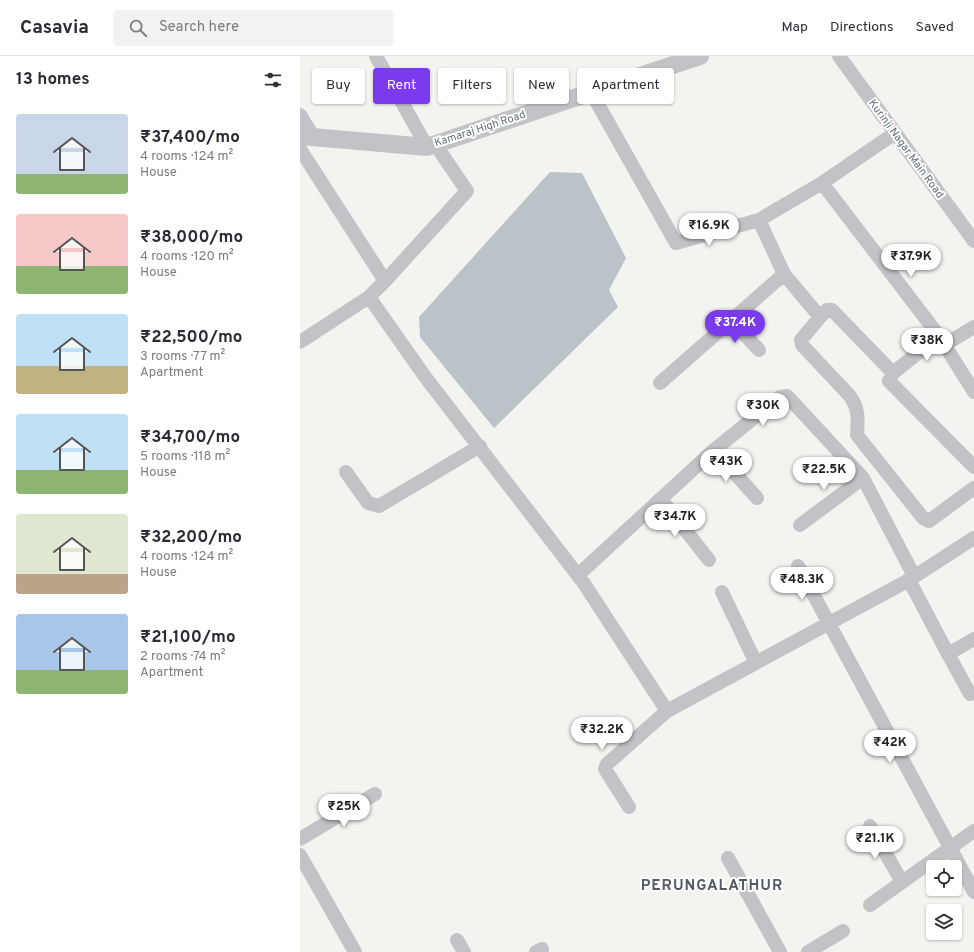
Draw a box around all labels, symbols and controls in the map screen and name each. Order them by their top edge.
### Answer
search box [113,10,393,46]
text: Casavia [20,16,89,40]
icon: search [127,17,149,39]
text: Search here [159,18,239,37]
text: Map [782,19,808,36]
text: Directions [830,19,894,36]
text: Saved [916,19,954,36]
chip: Buy [312,68,365,104]
chip: Rent [373,68,430,104]
chip: Filters [438,68,506,104]
chip: New [514,68,569,104]
chip: Apartment [577,68,674,104]
text: 13 homes [16,69,90,91]
icon: filters [262,69,284,91]
street label: Kurinji Nagar Main Road [865,97,947,201]
street label: Kamaraj High Road [433,108,527,150]
text: ₹37,400/mo [140,127,240,149]
icon: home [48,130,96,178]
text: 4 rooms · 124 m² [140,149,233,165]
text: House [140,165,177,181]
pin: ₹16.9K [676,213,742,247]
text: ₹16.9K [688,218,730,234]
text: ₹38,000/mo [140,227,243,249]
icon: home [48,230,96,278]
pin: ₹37.9K [878,244,944,278]
text: 4 rooms · 120 m² [140,249,234,265]
text: ₹37.9K [890,249,932,265]
text: House [140,265,177,281]
pin: ₹37.4K [702,310,768,344]
text: ₹37.4K [714,315,756,331]
text: ₹22,500/mo [140,327,243,349]
pin: ₹38K [903,328,951,362]
icon: home [48,330,96,378]
text: ₹38K [910,333,944,349]
text: 3 rooms · 77 m² [140,349,225,365]
text: Apartment [140,365,203,381]
pin: ₹30K [739,393,787,427]
text: ₹30K [746,398,780,414]
text: ₹34,700/mo [140,427,240,449]
icon: home [48,430,96,478]
text: 5 rooms · 118 m² [140,449,230,465]
pin: ₹43K [702,449,750,483]
text: ₹43K [709,454,743,470]
pin: ₹22.5K [791,457,857,491]
text: ₹22.5K [802,462,846,478]
text: House [140,465,177,481]
pin: ₹34.7K [642,504,708,538]
text: ₹34.7K [654,509,696,525]
text: ₹32,200/mo [140,527,242,549]
icon: home [48,530,96,578]
text: 4 rooms · 124 m² [140,549,233,565]
text: House [140,565,177,581]
pin: ₹48.3K [769,567,835,601]
text: ₹48.3K [780,572,824,588]
text: ₹21,100/mo [140,627,236,649]
icon: home [48,630,96,678]
text: 2 rooms · 74 m² [140,649,225,665]
text: Apartment [140,665,203,681]
pin: ₹32.2K [569,717,635,751]
text: ₹32.2K [580,722,624,738]
pin: ₹42K [866,730,914,764]
text: ₹42K [873,735,907,751]
pin: ₹25K [320,794,368,828]
text: ₹25K [327,799,361,815]
pin: ₹21.1K [842,826,908,860]
text: ₹21.1K [855,831,895,847]
map controls [926,860,962,940]
button: locate [926,860,962,896]
district label: PERUNGALATHUR [641,877,783,896]
button: layers [926,904,962,940]

